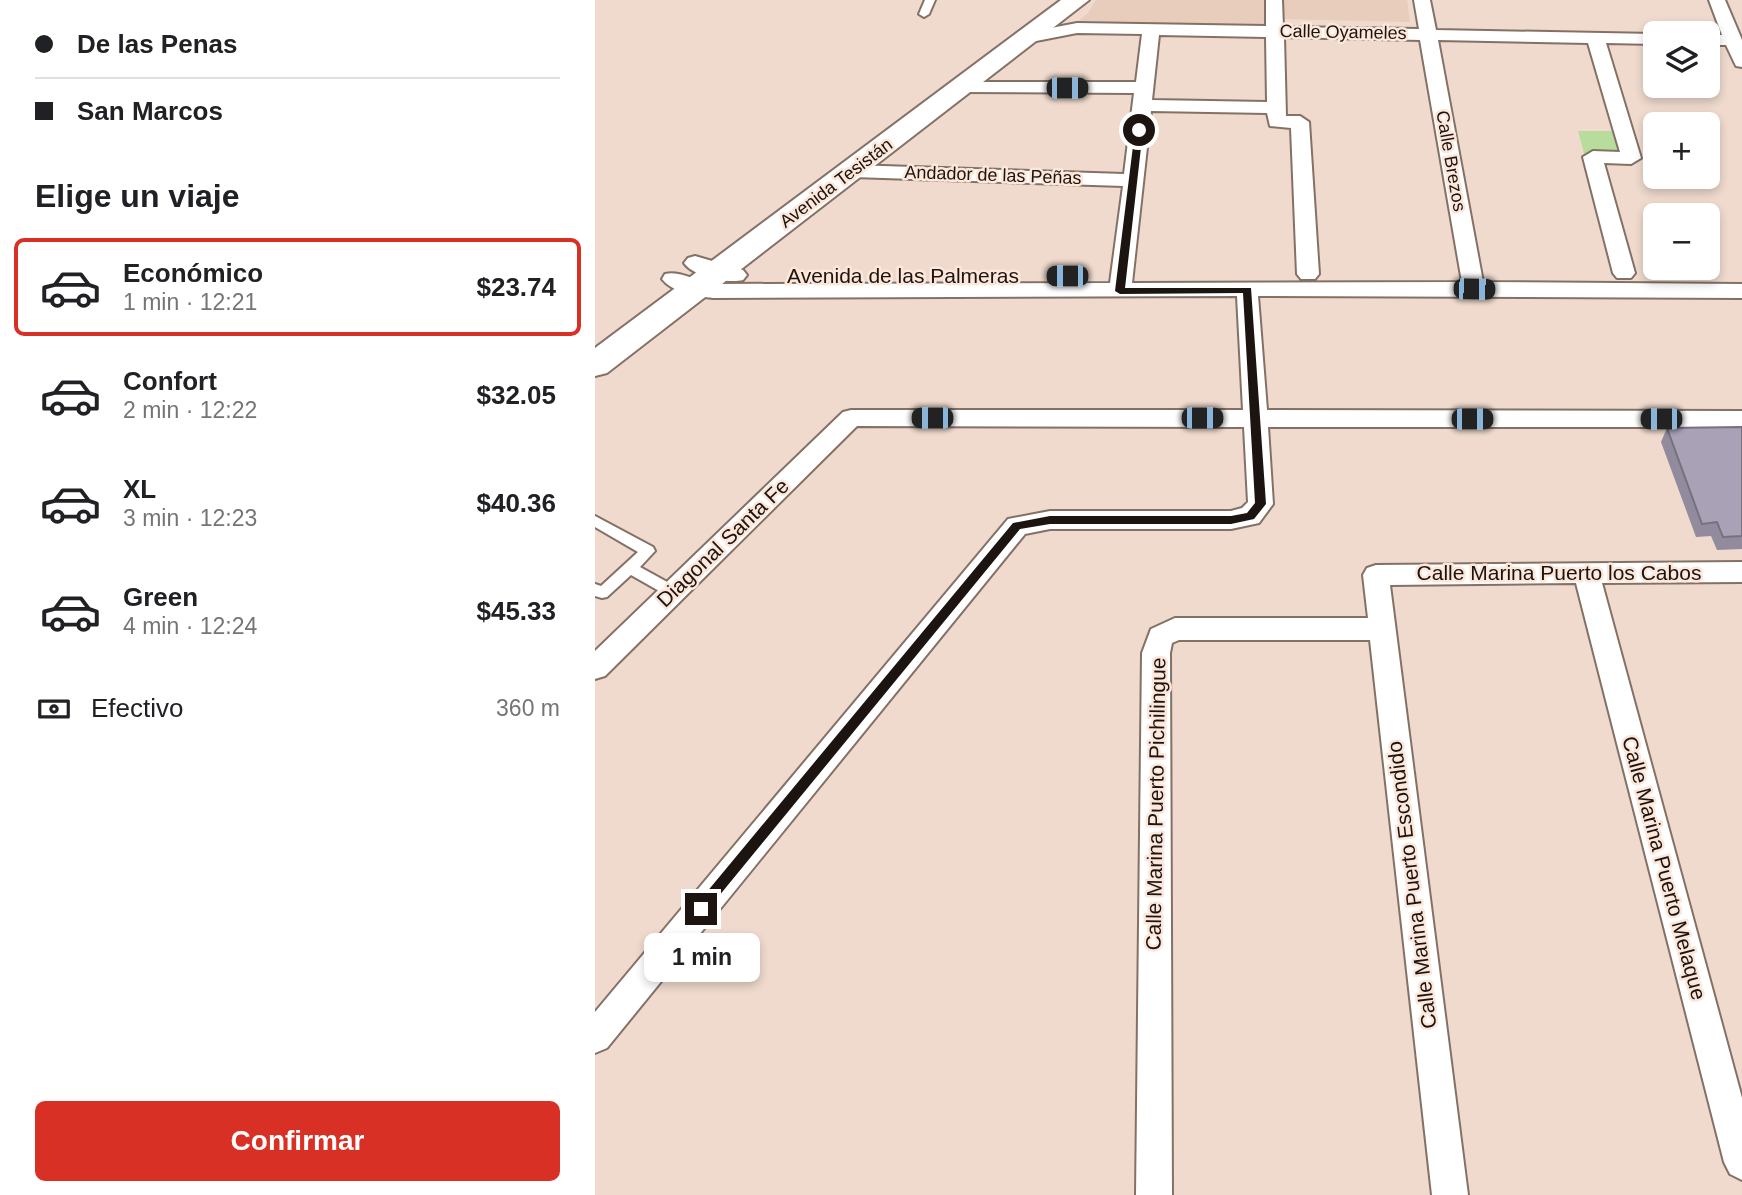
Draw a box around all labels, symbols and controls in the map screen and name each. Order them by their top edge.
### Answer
street label: Calle Oyameles [1279,21,1407,43]
map controls [1643,21,1720,280]
button: layers [1643,21,1720,98]
text: De las Penas [77,29,237,59]
car [1047,78,1089,99]
text: San Marcos [77,96,223,126]
street label: Calle Brezos [1432,109,1470,213]
button: + [1643,112,1720,189]
route start [1123,114,1155,146]
street label: Avenida Tesistán [776,134,896,232]
street label: Andador de las Peñas [904,162,1082,188]
text: Elige un viaje [35,178,240,214]
button: − [1643,203,1720,280]
icon: car [39,256,102,319]
text: Económico [123,258,263,288]
street label: Avenida de las Palmeras [787,264,1019,287]
car [1047,266,1089,287]
text: $23.74 [476,272,556,302]
car [1453,278,1496,300]
text: 1 min · 12:21 [123,289,257,315]
icon: car [39,364,102,427]
text: Confort [123,366,217,396]
text: $32.05 [476,380,556,410]
text: 2 min · 12:22 [123,397,257,423]
car [912,408,954,429]
car [1182,408,1224,429]
car [1452,409,1494,430]
car [1641,409,1683,430]
icon: car [39,472,102,535]
text: XL [123,474,156,504]
street label: Diagonal Santa Fe [652,474,793,611]
text: $40.36 [476,488,556,518]
text: 3 min · 12:23 [123,505,257,531]
street label: Calle Marina Puerto los Cabos [1417,561,1701,584]
icon: car [39,580,102,643]
text: Green [123,582,198,612]
text: $45.33 [476,596,556,626]
text: 4 min · 12:24 [123,613,257,639]
street label: Calle Marina Puerto Pichilingue [1141,657,1170,951]
icon: cash [35,690,73,728]
text: Efectivo [91,693,184,723]
text: 360 m [496,695,560,721]
street label: Calle Marina Puerto Melaque [1618,734,1711,1002]
street label: Calle Marina Puerto Escondido [1382,740,1441,1030]
route end [685,893,717,925]
callout: 1 min [643,934,759,982]
text: 1 min [672,944,732,970]
button: Confirmar [35,1101,560,1181]

